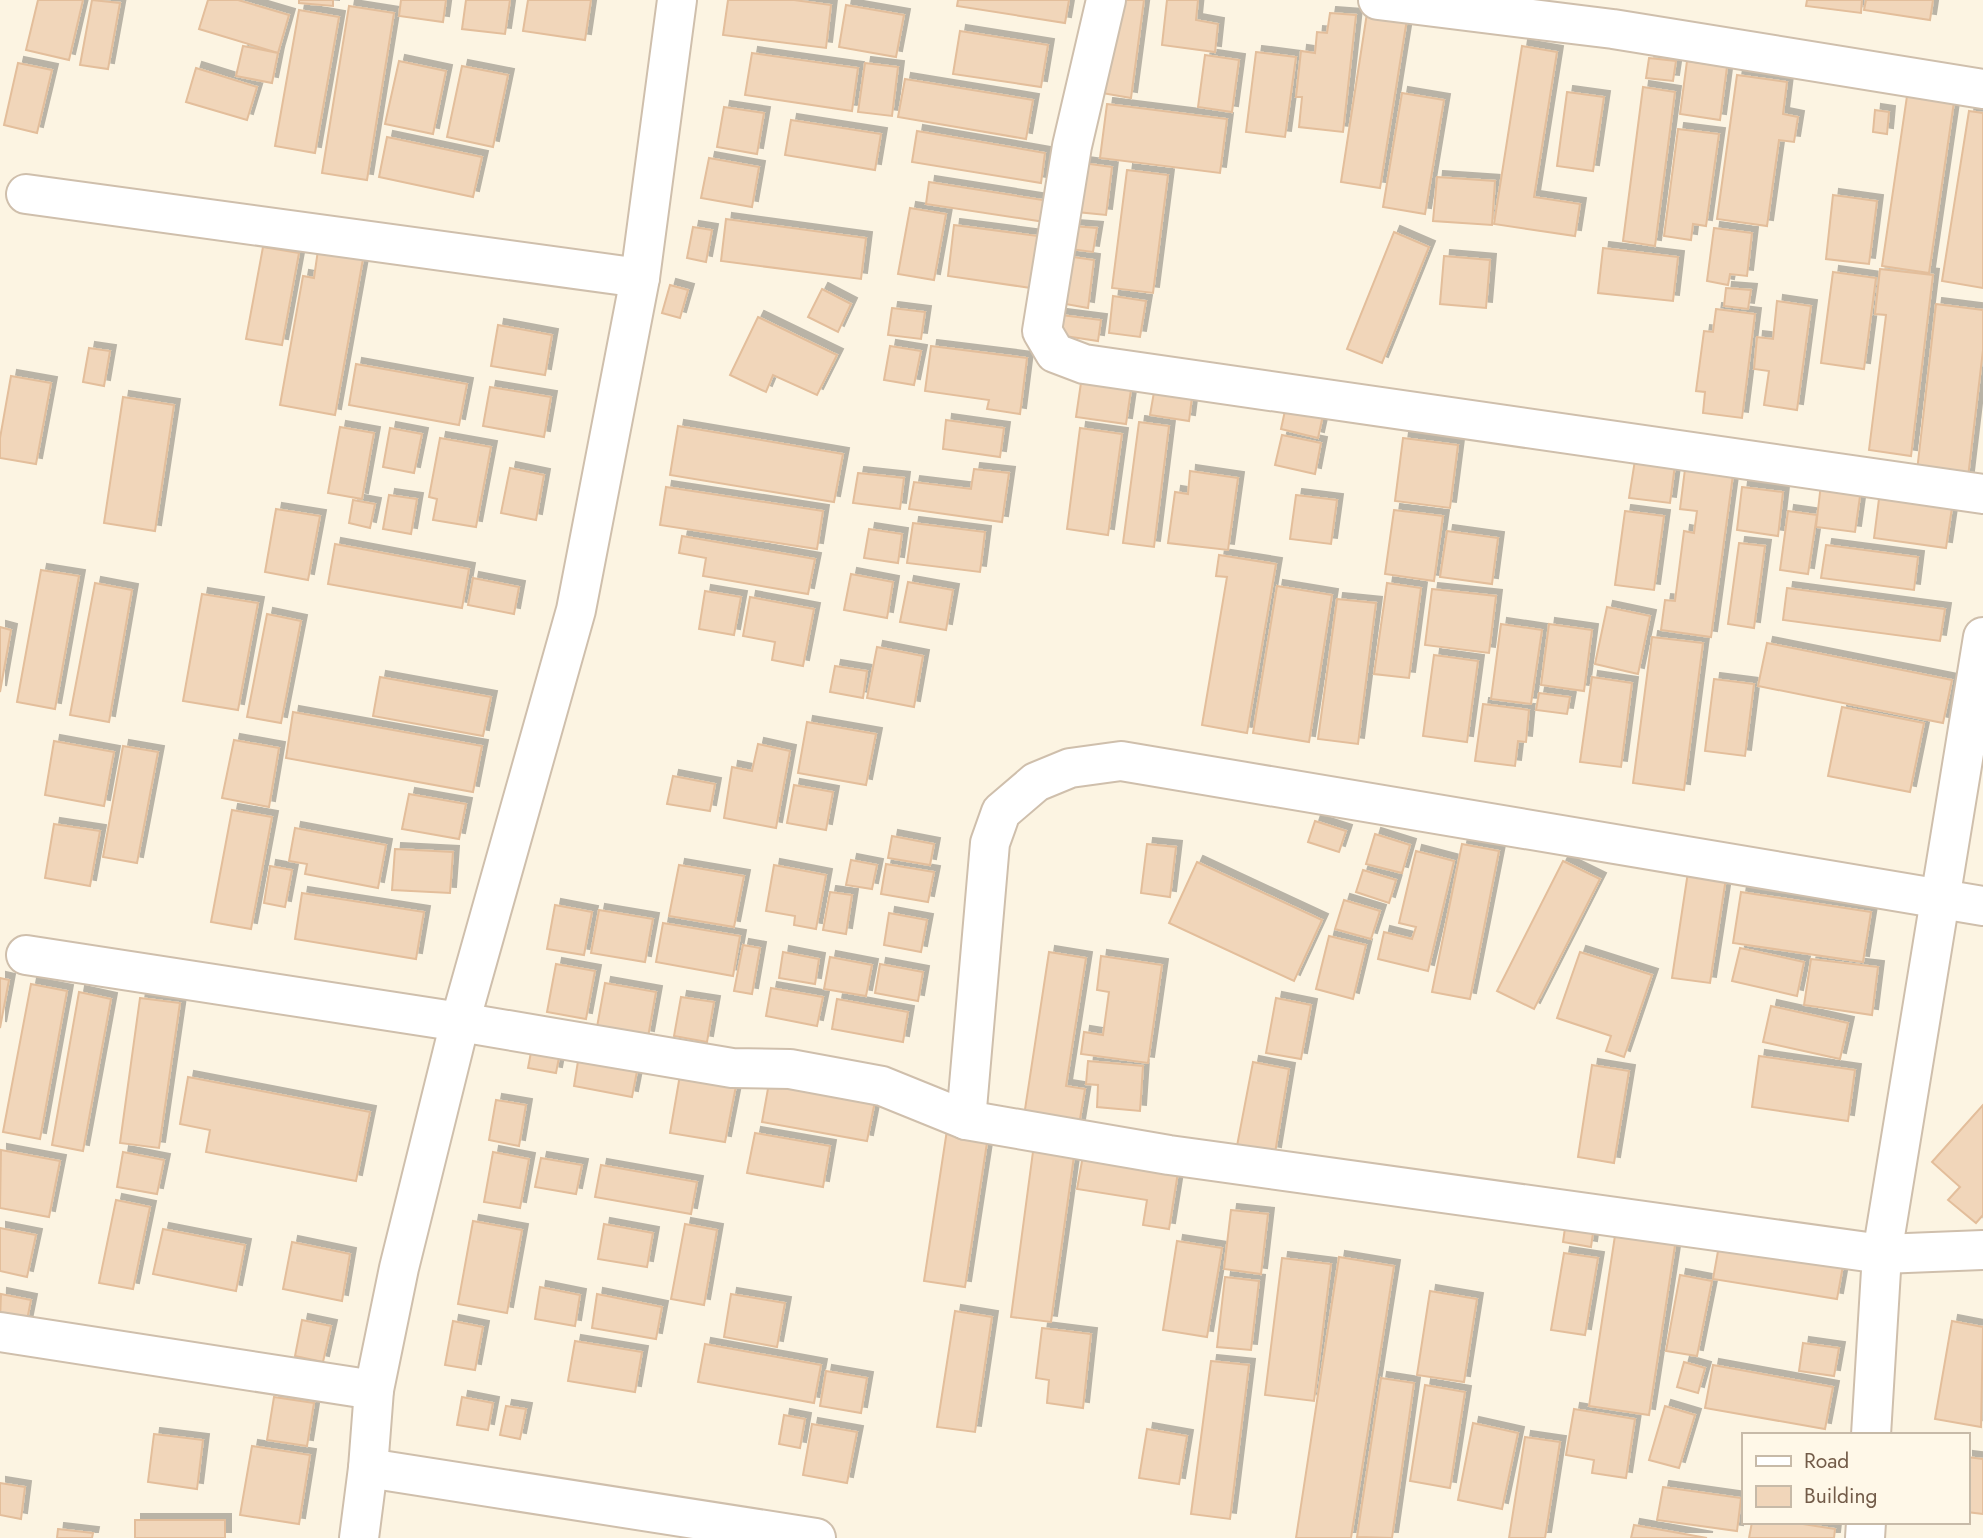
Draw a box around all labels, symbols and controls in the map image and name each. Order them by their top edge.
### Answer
legend [1742,1433,1969,1524]
text: Road [1804,1446,1849,1476]
text: Building [1804,1481,1877,1511]

